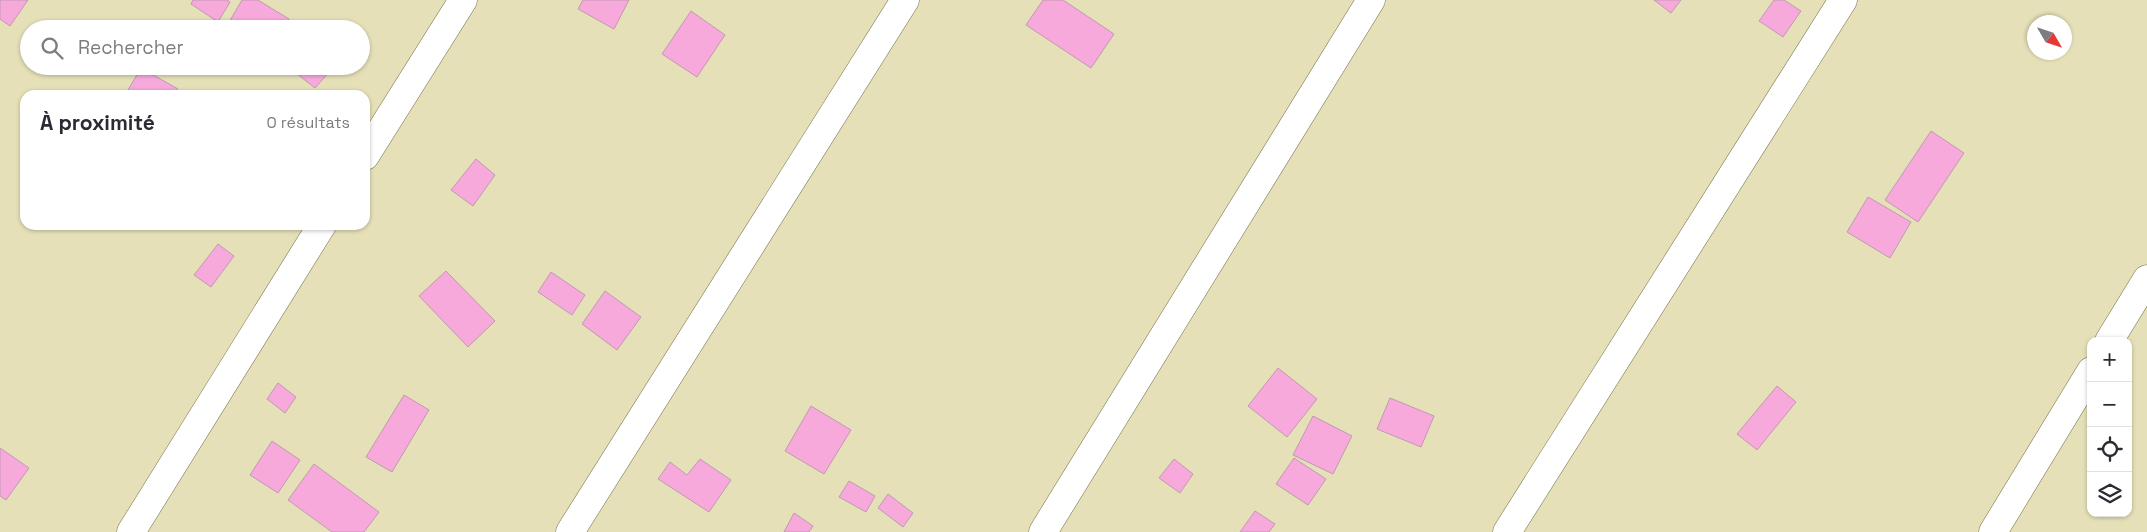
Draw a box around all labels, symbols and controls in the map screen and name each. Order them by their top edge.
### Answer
north arrow [2027,15,2072,60]
search box [20,20,370,75]
icon: search [38,34,66,62]
text: Rechercher [78,35,184,60]
text: À proximité [40,109,155,136]
text: 0 résultats [266,112,350,133]
map controls [2087,337,2132,517]
button: + [2087,337,2132,382]
button: − [2087,382,2132,427]
button: locate [2087,427,2132,472]
button: layers [2087,472,2132,517]

